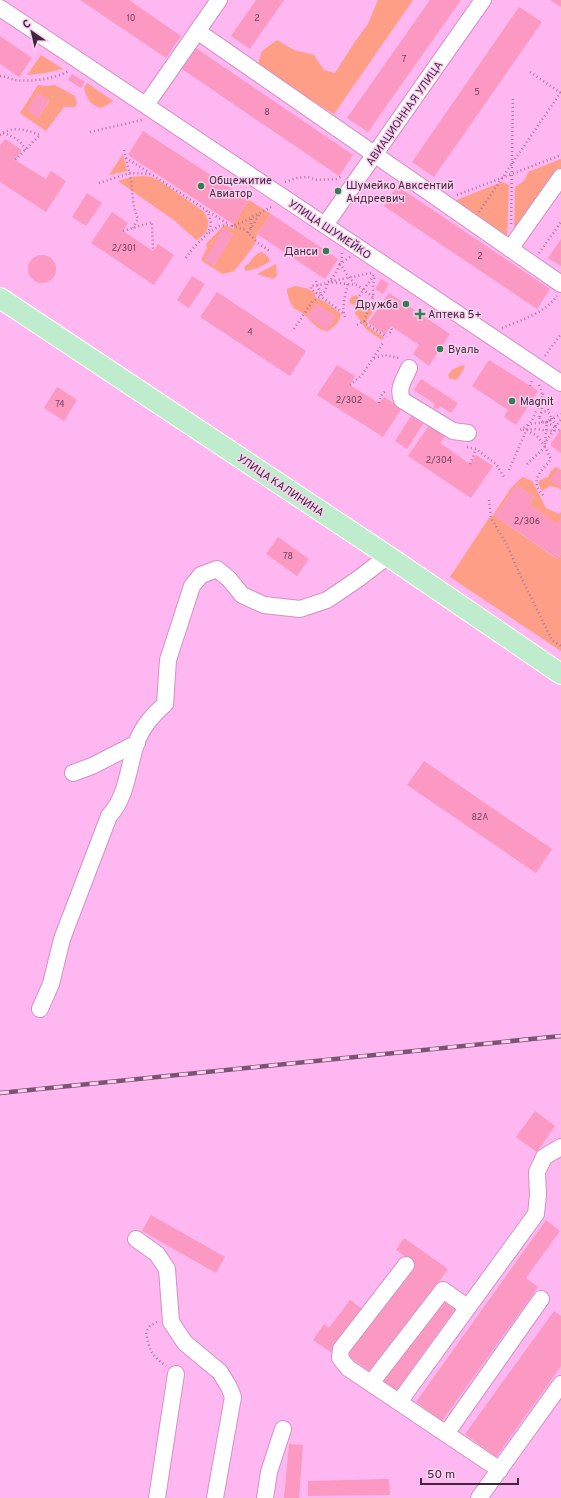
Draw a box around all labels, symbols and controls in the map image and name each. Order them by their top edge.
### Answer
north arrow [12,12,52,52]
house number: 10 [126,13,136,24]
house number: 2 [254,13,260,24]
text: С [20,17,34,32]
house number: 7 [402,54,407,65]
street label: АВИАЦИОННАЯ УЛИЦА [363,59,446,169]
house number: 5 [474,87,480,98]
house number: 8 [264,107,270,118]
place label: Общежитие Авиатор [209,174,272,201]
place label: Шумейко Авксентий Андреевич [346,179,454,206]
marker: Общежитие Авиатор [196,181,206,191]
marker: Шумейко Авксентий Андреевич [333,186,343,196]
street label: УЛИЦА ШУМЕЙКО [285,196,374,263]
house number: 2/301 [112,243,136,254]
place label: Данси [284,245,318,259]
marker: Данси [321,246,331,256]
house number: 2 [477,251,483,262]
place label: Дружба [355,298,398,312]
marker: Дружба [401,299,411,309]
place label: Аптека 5+ [428,308,482,322]
marker: Аптека 5+ [415,309,425,319]
house number: 4 [247,327,253,338]
place label: Вуаль [448,343,479,357]
marker: Вуаль [435,344,445,354]
house number: 2/302 [336,395,362,406]
place label: Magnit [520,395,554,409]
marker: Magnit [507,396,517,406]
house number: 74 [55,399,65,410]
street label: УЛИЦА КАЛИНИНА [234,452,327,520]
house number: 2/304 [426,455,453,466]
house number: 2/306 [514,516,540,527]
house number: 78 [283,551,293,562]
house number: 82А [472,812,488,823]
scale bar [421,1460,518,1486]
text: 50 m [427,1467,455,1483]

